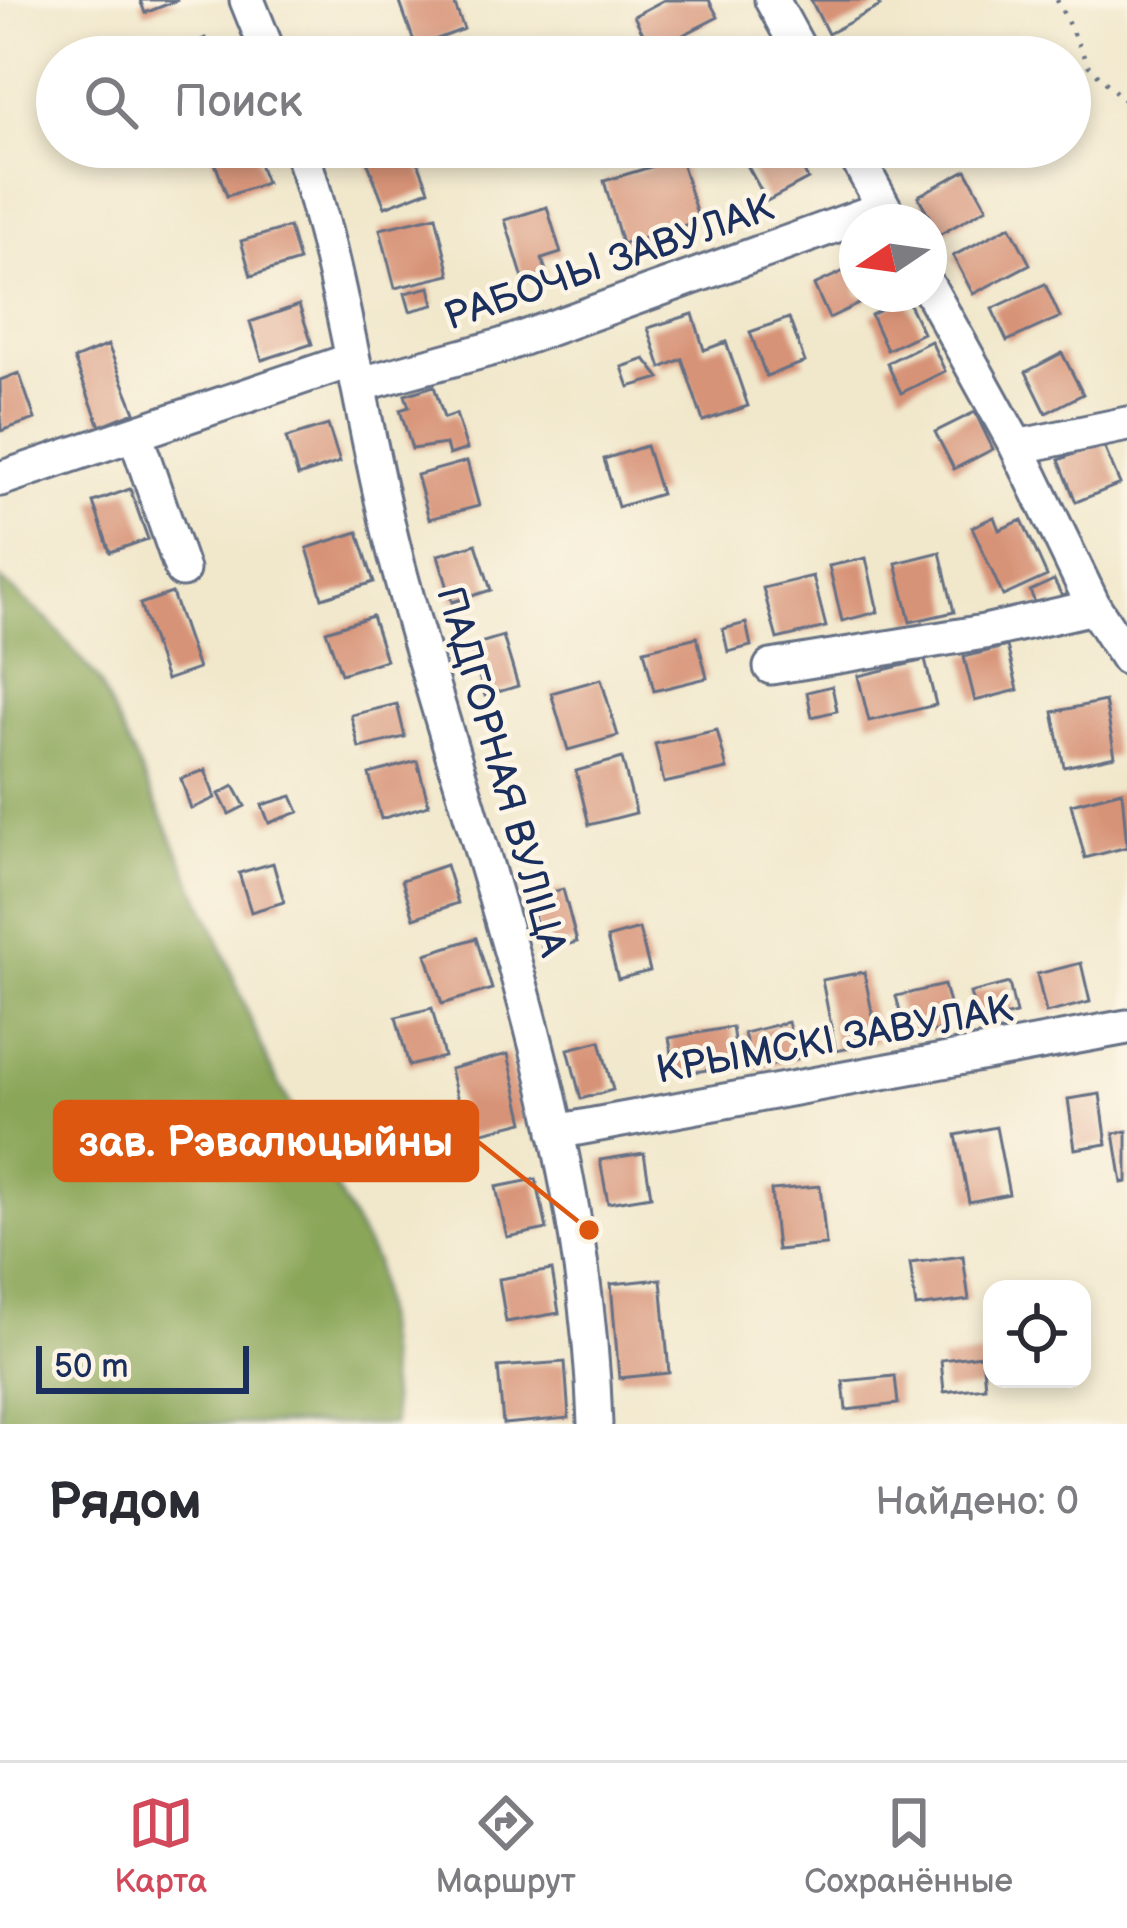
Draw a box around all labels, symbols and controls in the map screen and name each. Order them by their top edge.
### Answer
search box [36,36,1091,168]
icon: search [78,69,144,135]
text: Поиск [174,75,302,130]
street label: РАБОЧЫ ЗАВУЛАК [438,185,780,342]
north arrow [839,204,947,312]
street label: ПАДГОРНАЯ ВУЛІЦА [425,581,576,962]
street label: КРЫМСКІ ЗАВУЛАК [653,986,1017,1095]
callout: зав. Рэвалюцыйны [55,1102,477,1180]
text: зав. Рэвалюцыйны [79,1118,453,1169]
map controls [983,1280,1091,1388]
button: locate [983,1280,1091,1388]
scale bar [36,1340,249,1393]
text: 50 m [54,1347,129,1387]
text: Рядом [48,1472,202,1533]
text: Найдено: 0 [876,1479,1079,1526]
tab: Карта [114,1790,207,1902]
tab: Маршрут [436,1790,576,1902]
tab: Сохранённые [804,1790,1013,1902]

